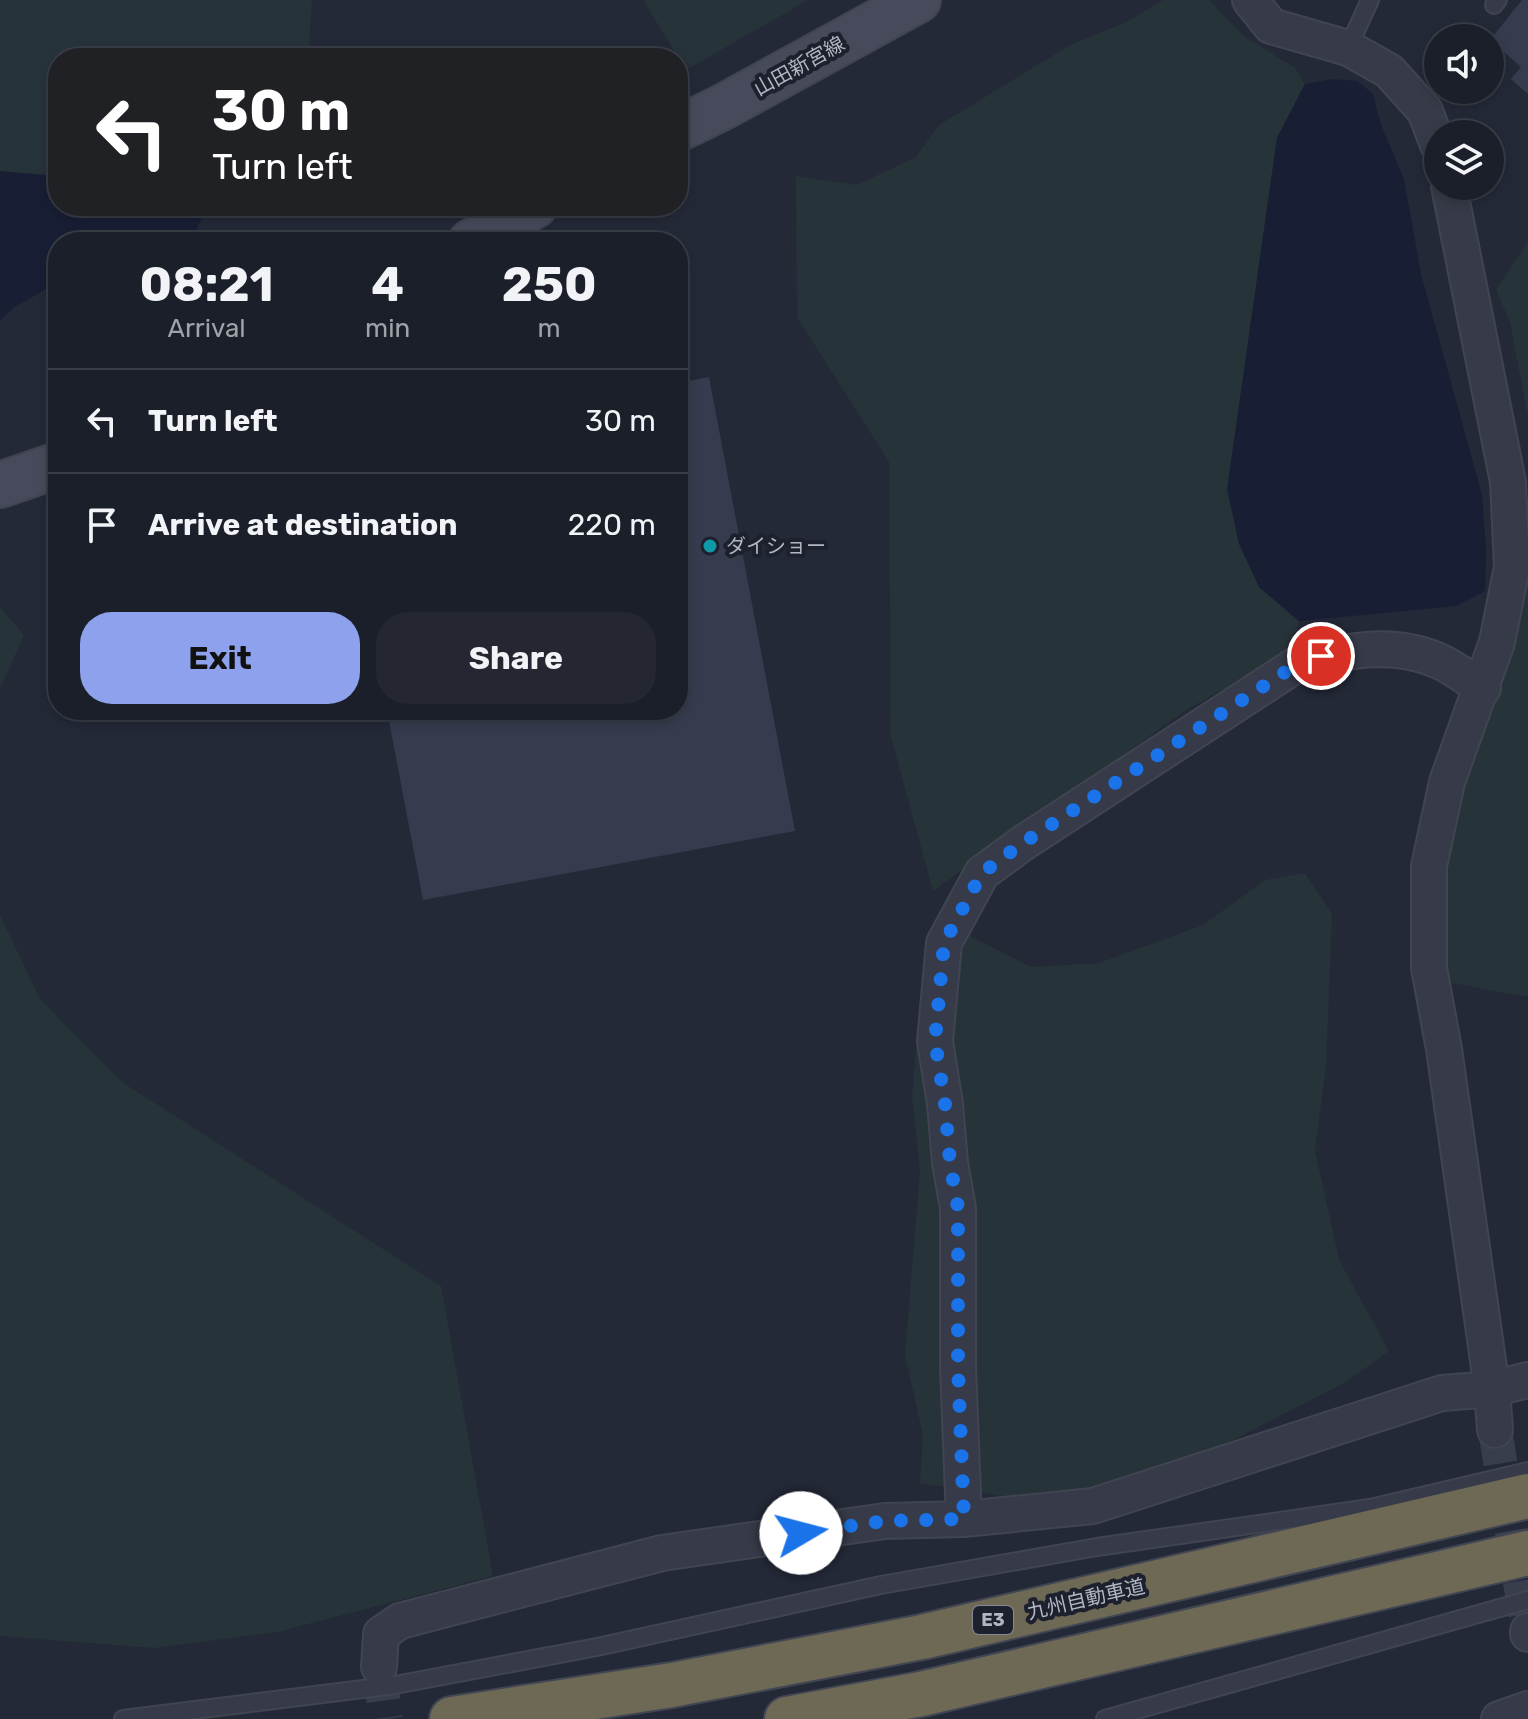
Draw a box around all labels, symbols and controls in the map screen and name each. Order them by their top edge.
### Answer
map controls [1424,24,1504,200]
button: sound [1424,24,1504,104]
street label: 山田新宮線 [749,31,849,101]
text: 30 m [212,78,350,144]
icon: left [80,80,184,184]
button: layers [1424,120,1504,200]
text: Turn left [212,145,353,188]
text: 08:21 [139,256,274,313]
text: 4 [371,256,404,313]
text: 250 [502,256,597,313]
text: Arrival [168,313,246,344]
text: min [365,313,410,344]
text: m [538,313,561,344]
icon: left [80,399,124,443]
text: Turn left [148,403,278,439]
text: 30 m [585,403,656,439]
icon: arrive [80,503,124,547]
text: Arrive at destination [148,507,458,543]
text: 220 m [568,507,656,543]
place label: ダイショー [726,534,826,558]
marker: ダイショー [701,537,719,555]
button: Exit [80,612,360,704]
button: Share [376,612,656,704]
pin [1287,622,1355,690]
icon: arrive [1299,634,1343,678]
position arrow [759,1491,843,1575]
street label: 九州自動車道 [1025,1574,1147,1624]
road number: E3 [973,1606,1013,1634]

